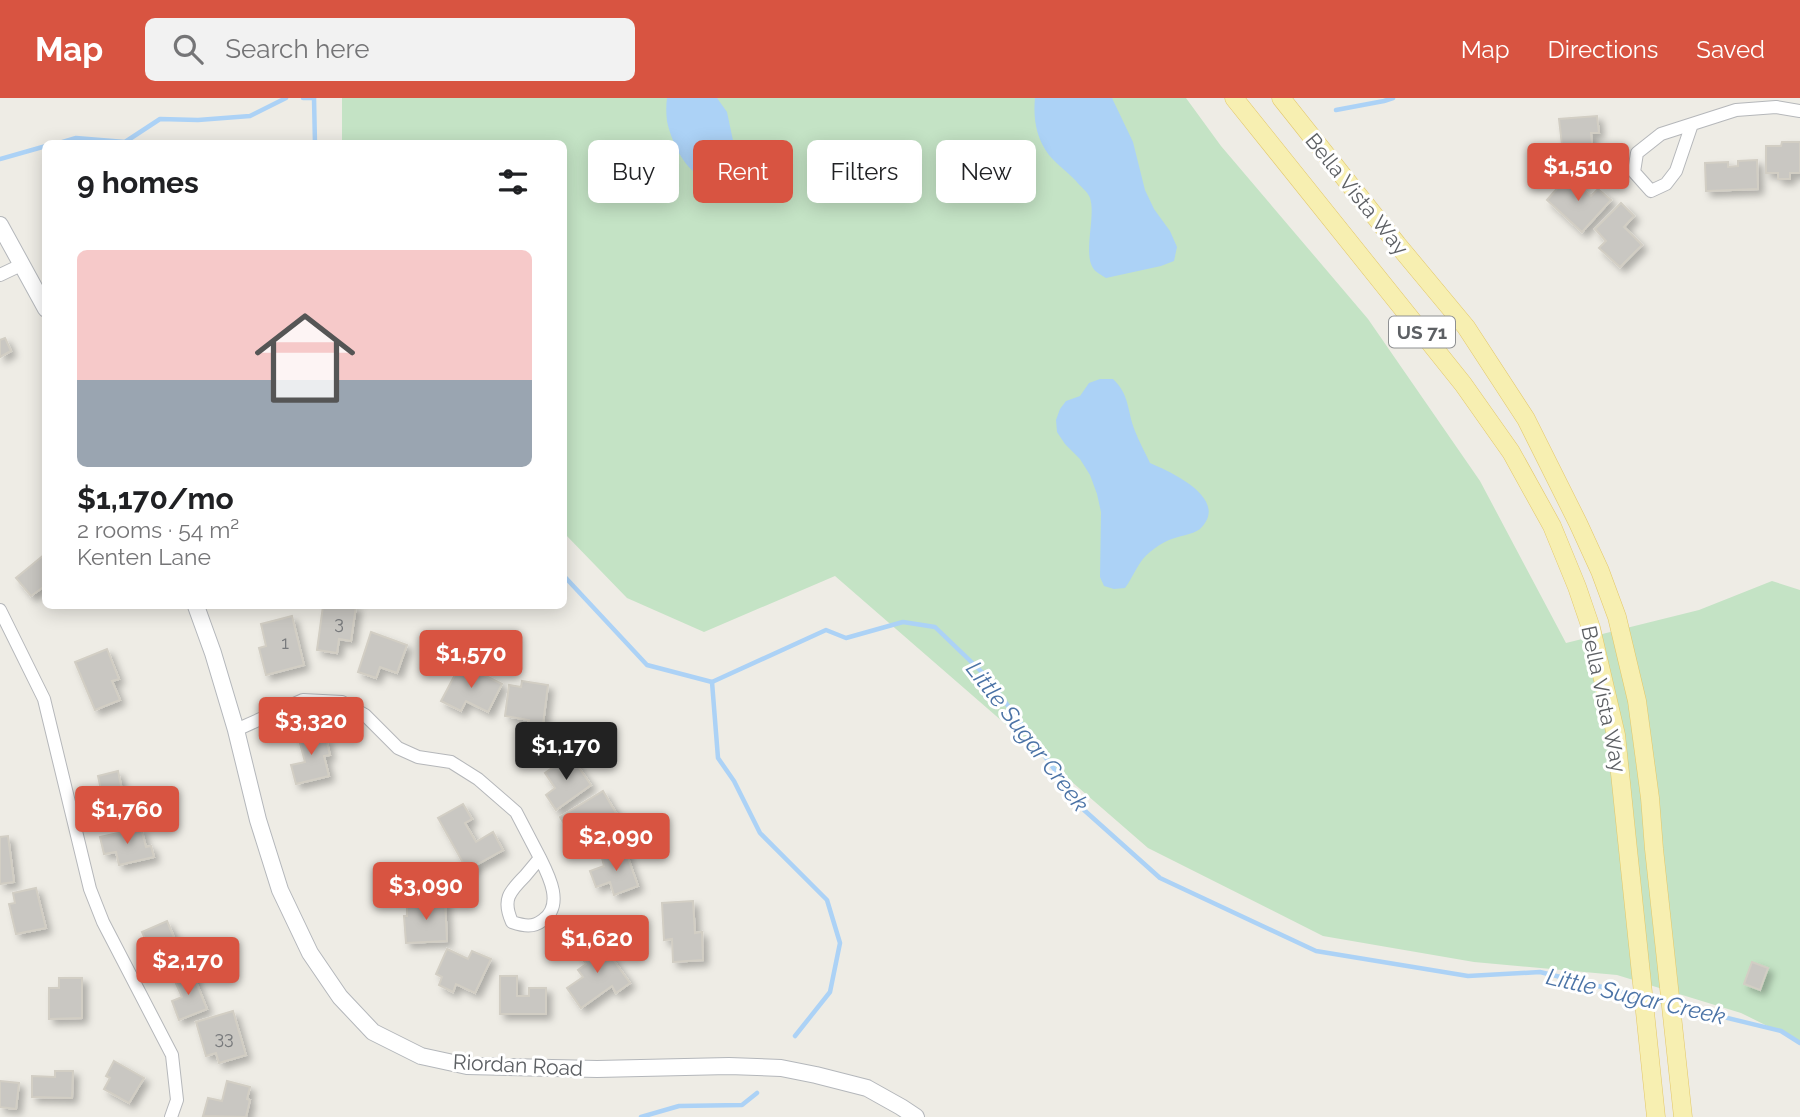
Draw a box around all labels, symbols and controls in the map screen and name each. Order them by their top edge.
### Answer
search box [145,18,635,81]
text: Map [35,30,103,69]
icon: search [169,30,207,68]
text: Search here [225,34,370,64]
text: Map [1461,35,1510,64]
text: Directions [1548,35,1658,64]
text: Saved [1696,35,1765,64]
street label: Bella Vista Way [1300,128,1414,260]
chip: Buy [588,140,679,203]
chip: Rent [693,140,793,203]
chip: Filters [807,140,922,203]
chip: New [936,140,1036,203]
pin: $1,510 [1521,144,1635,203]
text: $1,510 [1543,152,1613,179]
icon: filters [494,163,532,201]
text: 9 homes [77,165,199,200]
icon: home [242,295,368,421]
road number: US 71 [1389,316,1455,348]
text: $1,170/mo [77,481,234,516]
text: 2 rooms · 54 m² [77,516,239,543]
text: Kenten Lane [77,543,211,570]
house number: 3 [334,612,344,633]
street label: Bella Vista Way [1576,623,1632,775]
pin: $1,570 [414,630,528,690]
house number: 1 [281,632,289,653]
text: $1,570 [435,639,507,666]
water label: Little Sugar Creek [961,656,1095,816]
pin: $3,320 [254,698,368,757]
text: $3,320 [275,706,347,733]
pin: $1,170 [509,722,623,782]
text: $1,170 [531,731,601,758]
pin: $1,760 [70,786,184,846]
text: $1,760 [91,795,163,822]
pin: $2,090 [559,814,673,873]
text: $2,090 [579,822,653,849]
pin: $3,090 [369,862,483,922]
text: $3,090 [389,871,463,898]
pin: $1,620 [540,916,654,975]
text: $1,620 [561,924,633,951]
pin: $2,170 [131,937,245,997]
text: $2,170 [152,946,224,973]
water label: Little Sugar Creek [1544,962,1728,1030]
house number: 33 [214,1027,234,1048]
street label: Riordan Road [452,1049,584,1081]

